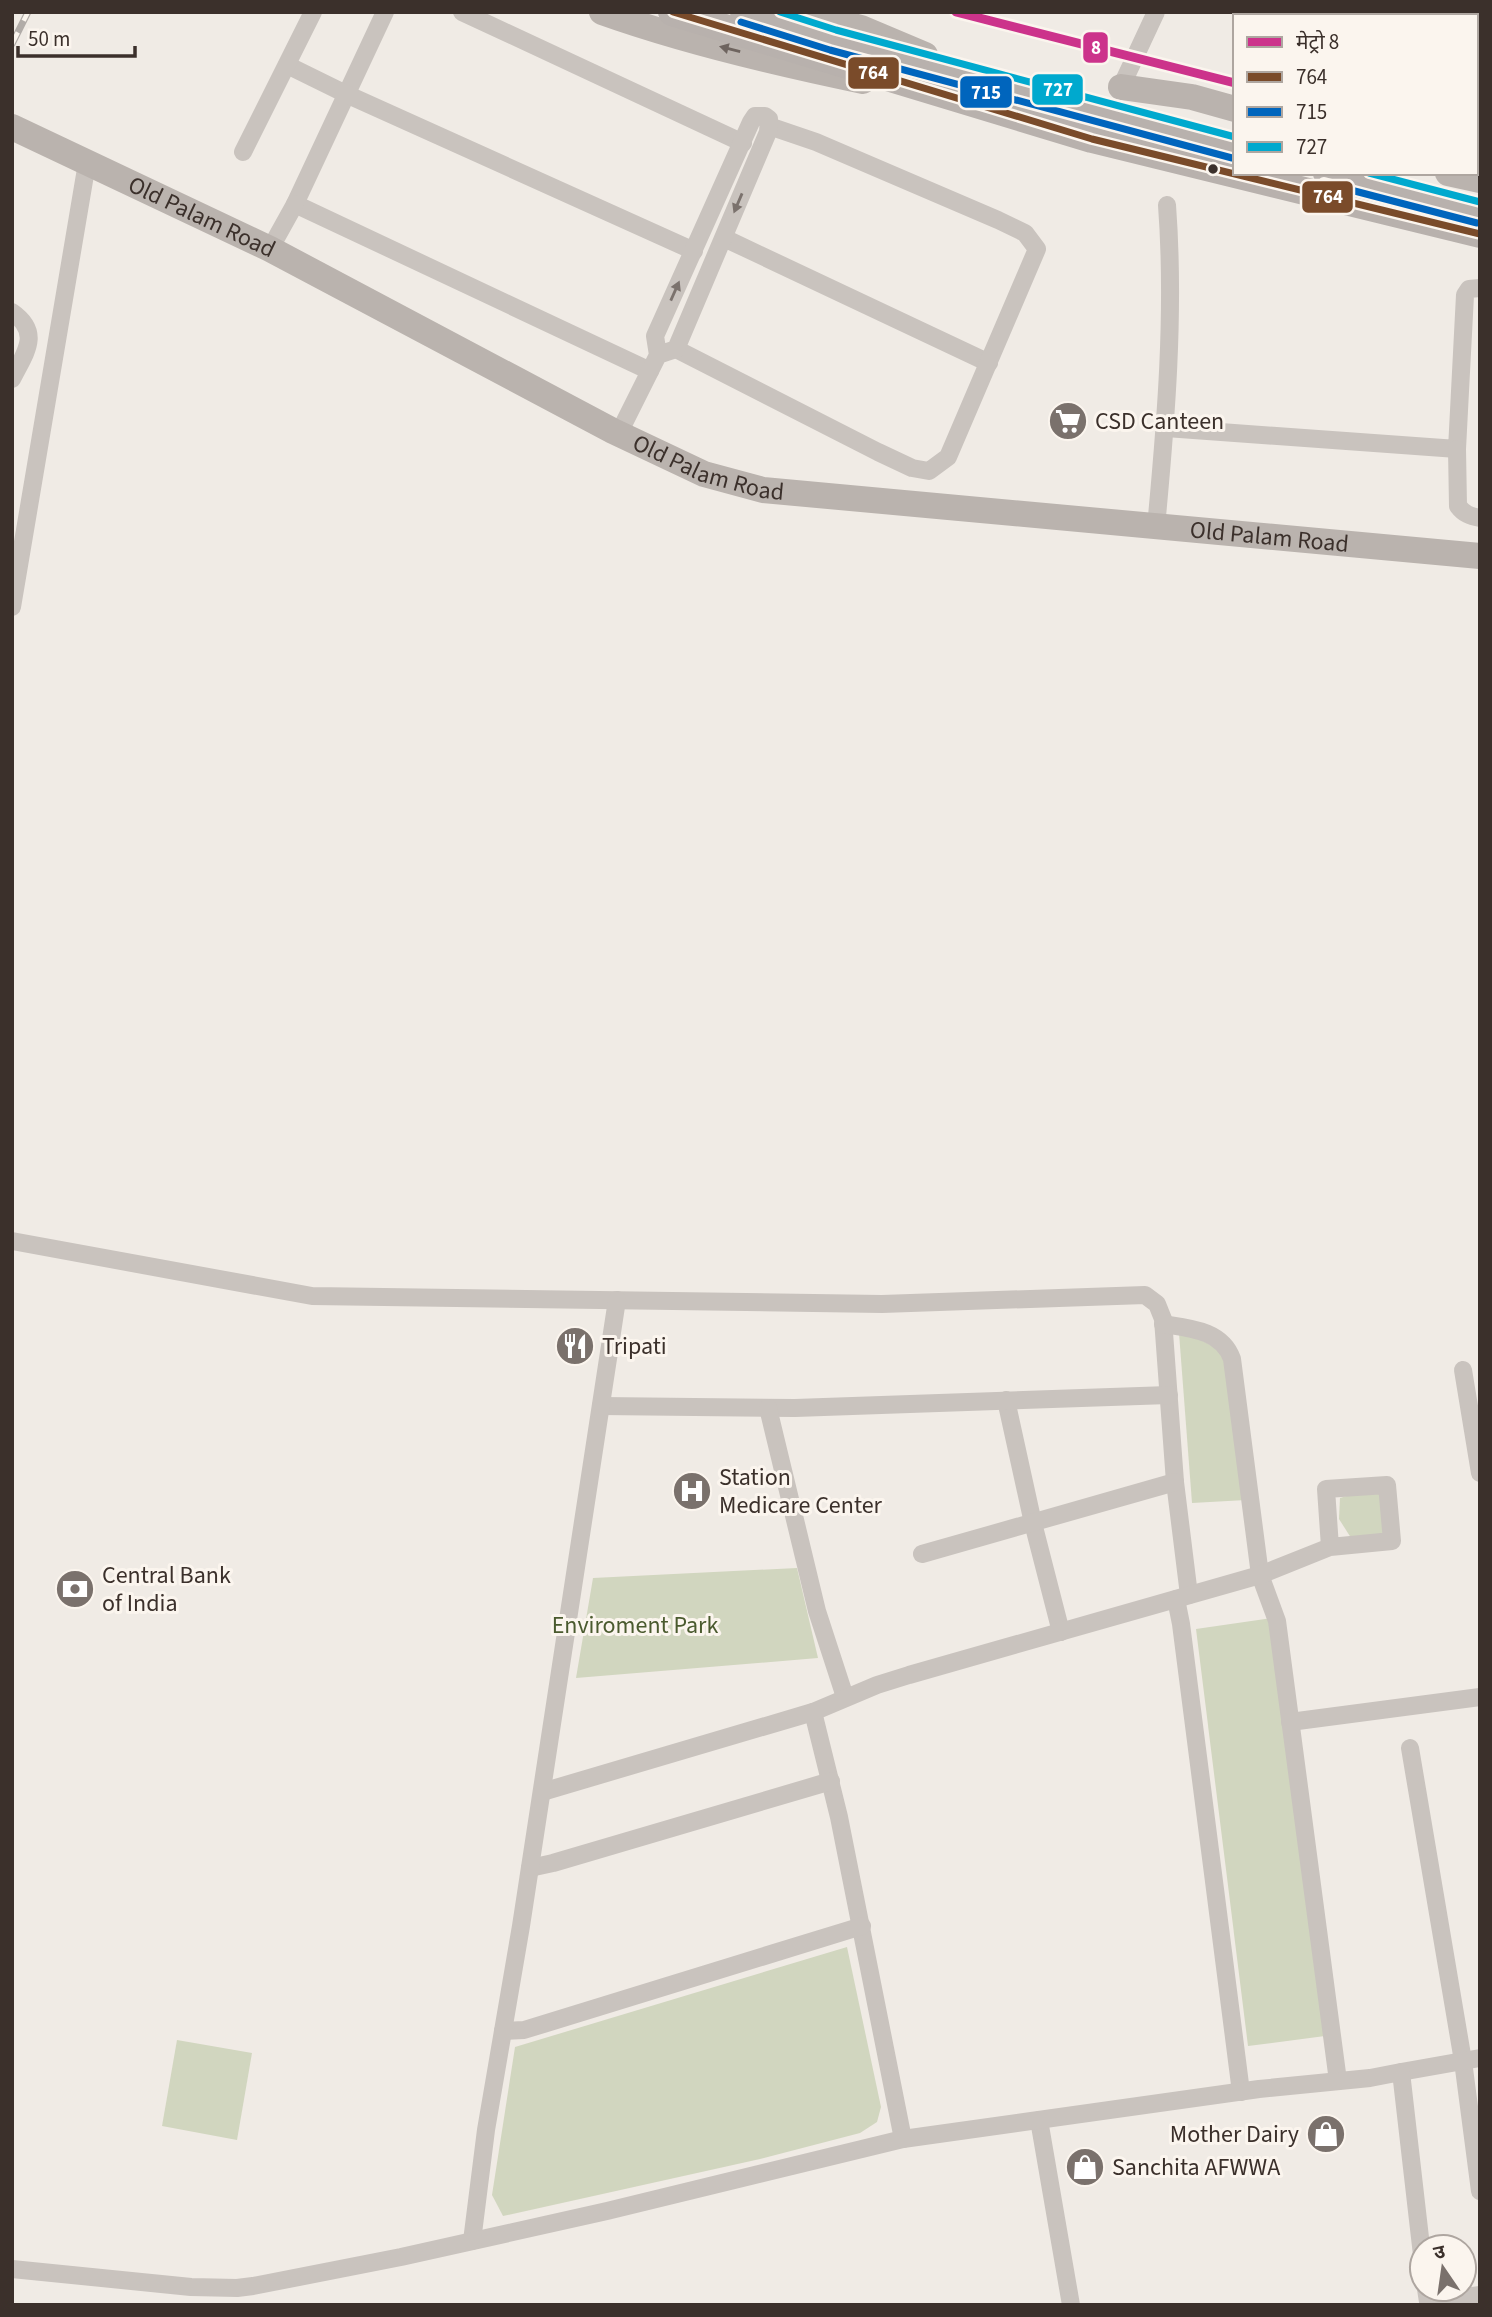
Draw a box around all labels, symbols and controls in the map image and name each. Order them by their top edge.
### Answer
scale bar [18,14,135,58]
legend [1233,14,1478,175]
text: 50 m [28,24,70,54]
text: मेट्रो 8 [1296,27,1339,57]
line badge: 8 [1082,31,1109,64]
text: 8 [1091,35,1101,62]
one-way arrow [719,43,741,54]
line badge: 764 [847,56,900,90]
text: 764 [858,60,888,87]
text: 764 [1296,62,1327,92]
line badge: 727 [1031,73,1084,106]
line badge: 715 [959,75,1013,109]
text: 727 [1043,77,1073,104]
text: 715 [971,80,1001,107]
text: 715 [1296,97,1327,127]
text: 727 [1296,132,1327,162]
unlabelled marker [1206,162,1220,176]
street label: Old Palam Road [122,167,281,267]
line badge: 764 [1301,180,1354,214]
text: 764 [1313,184,1343,211]
one-way arrow [733,193,744,214]
one-way arrow [669,281,681,301]
supermarket icon: CSD Canteen [1047,400,1089,442]
place label: CSD Canteen [1095,404,1224,439]
street label: Old Palam Road [627,425,786,509]
street label: Old Palam Road [1188,512,1350,561]
restaurant icon: Tripati [554,1325,596,1367]
place label: Tripati [602,1329,667,1364]
place label: Station Medicare Center [719,1460,883,1523]
hospital icon: Station Medicare Center [671,1470,713,1512]
place label: Central Bank of India [102,1558,231,1621]
bank icon: Central Bank of India [54,1568,96,1610]
park label: Enviroment Park [552,1608,718,1643]
shop icon: Mother Dairy [1305,2113,1347,2155]
place label: Mother Dairy [1170,2117,1299,2152]
shop icon: Sanchita AFWWA [1064,2146,1106,2188]
place label: Sanchita AFWWA [1112,2150,1280,2185]
north arrow [1408,2233,1478,2303]
text: उ [1431,2238,1449,2267]

